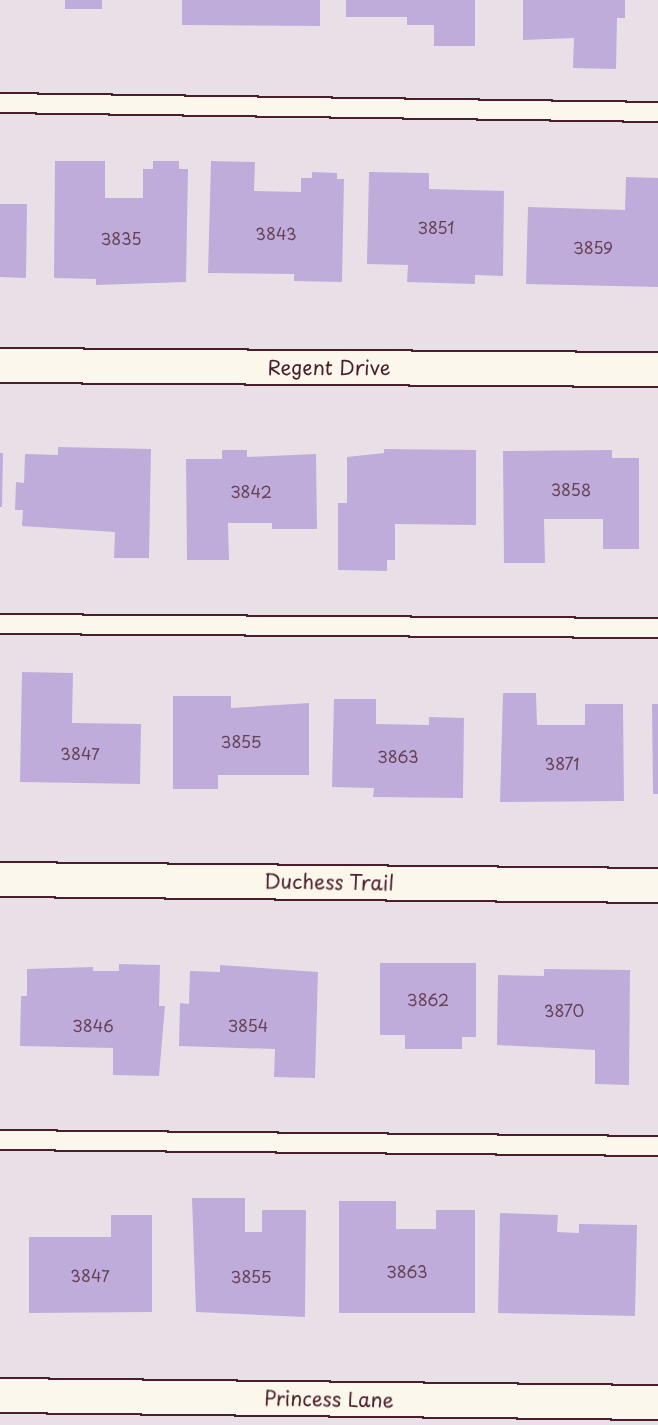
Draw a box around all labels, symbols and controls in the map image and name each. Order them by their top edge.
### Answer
house number: 3851 [418,217,454,237]
house number: 3843 [255,223,297,243]
house number: 3835 [100,228,142,248]
house number: 3859 [573,237,613,257]
street label: Regent Drive [267,355,391,379]
house number: 3858 [551,479,591,499]
house number: 3842 [230,481,272,501]
house number: 3855 [221,731,261,751]
house number: 3847 [60,743,100,763]
house number: 3863 [377,746,419,766]
house number: 3871 [545,753,579,773]
street label: Duchess Trail [263,869,395,895]
house number: 3862 [407,989,449,1009]
house number: 3870 [544,1000,584,1020]
house number: 3846 [72,1015,114,1035]
house number: 3854 [228,1015,268,1035]
house number: 3863 [386,1261,428,1281]
house number: 3847 [70,1265,110,1285]
house number: 3855 [231,1266,271,1286]
street label: Princess Lane [264,1386,394,1412]

